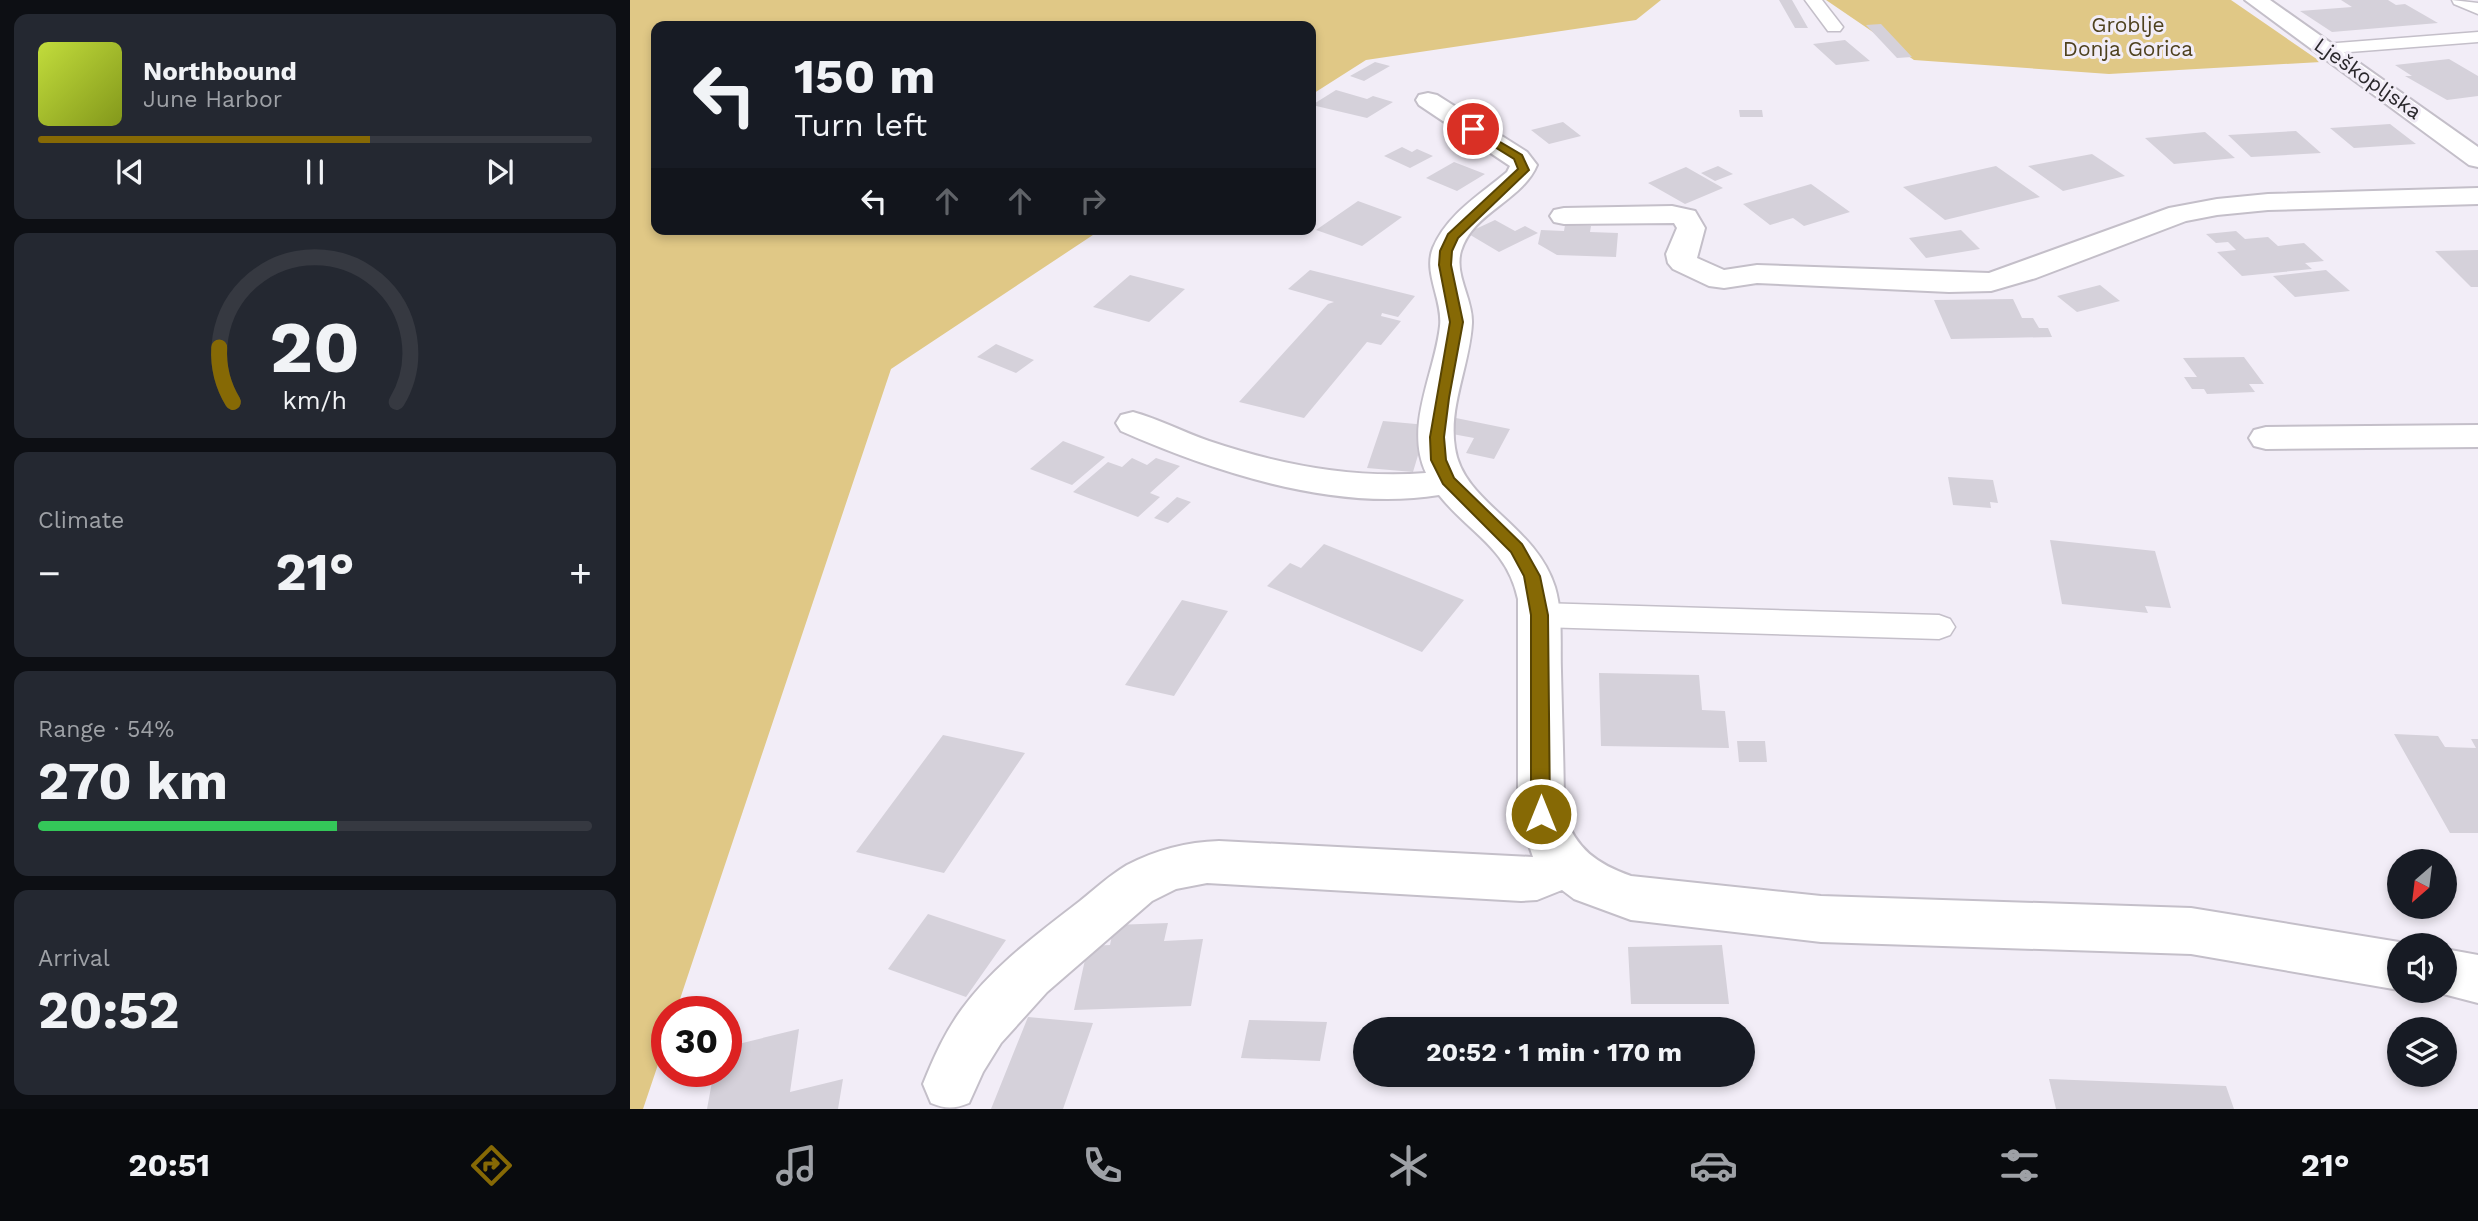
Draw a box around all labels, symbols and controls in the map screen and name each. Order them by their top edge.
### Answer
park label: Groblje Donja Gorica [2063,12,2193,61]
street label: Lješkopljska [2310,32,2427,124]
text: 150 m [794,47,935,105]
icon: left [679,49,770,140]
text: Northbound [143,56,297,86]
text: June Harbor [143,86,282,113]
pin [1443,99,1503,159]
text: Turn left [794,106,927,144]
icon: arrive [1454,110,1492,148]
icon: previous [111,153,149,191]
icon: pause [296,153,334,191]
icon: next [481,153,519,191]
icon: left [855,182,893,220]
icon: ahead [928,182,966,220]
icon: ahead [1001,182,1039,220]
icon: right [1074,182,1112,220]
text: 20 [270,304,360,390]
text: km/h [283,385,347,414]
text: Climate [38,507,124,534]
text: 21° [275,542,355,603]
text: − [38,551,61,595]
text: + [569,551,592,595]
text: Range · 54% [38,716,174,743]
text: 270 km [38,751,228,812]
position arrow [1504,777,1578,851]
north arrow [2387,849,2457,919]
map controls [2387,849,2457,1087]
button: sound [2387,933,2457,1003]
text: Arrival [38,945,110,972]
text: 20:52 [38,980,180,1041]
speed limit sign: 30 [651,996,742,1087]
button: layers [2387,1017,2457,1087]
text: 20:52 · 1 min · 170 m [1426,1037,1682,1067]
icon: directions [467,1141,516,1190]
icon: music [772,1141,821,1190]
icon: phone [1078,1141,1127,1190]
icon: climate [1384,1141,1433,1190]
icon: car [1689,1141,1738,1190]
icon: filters [1995,1141,2044,1190]
text: 20:51 [128,1146,210,1184]
text: 21° [2301,1146,2350,1184]

